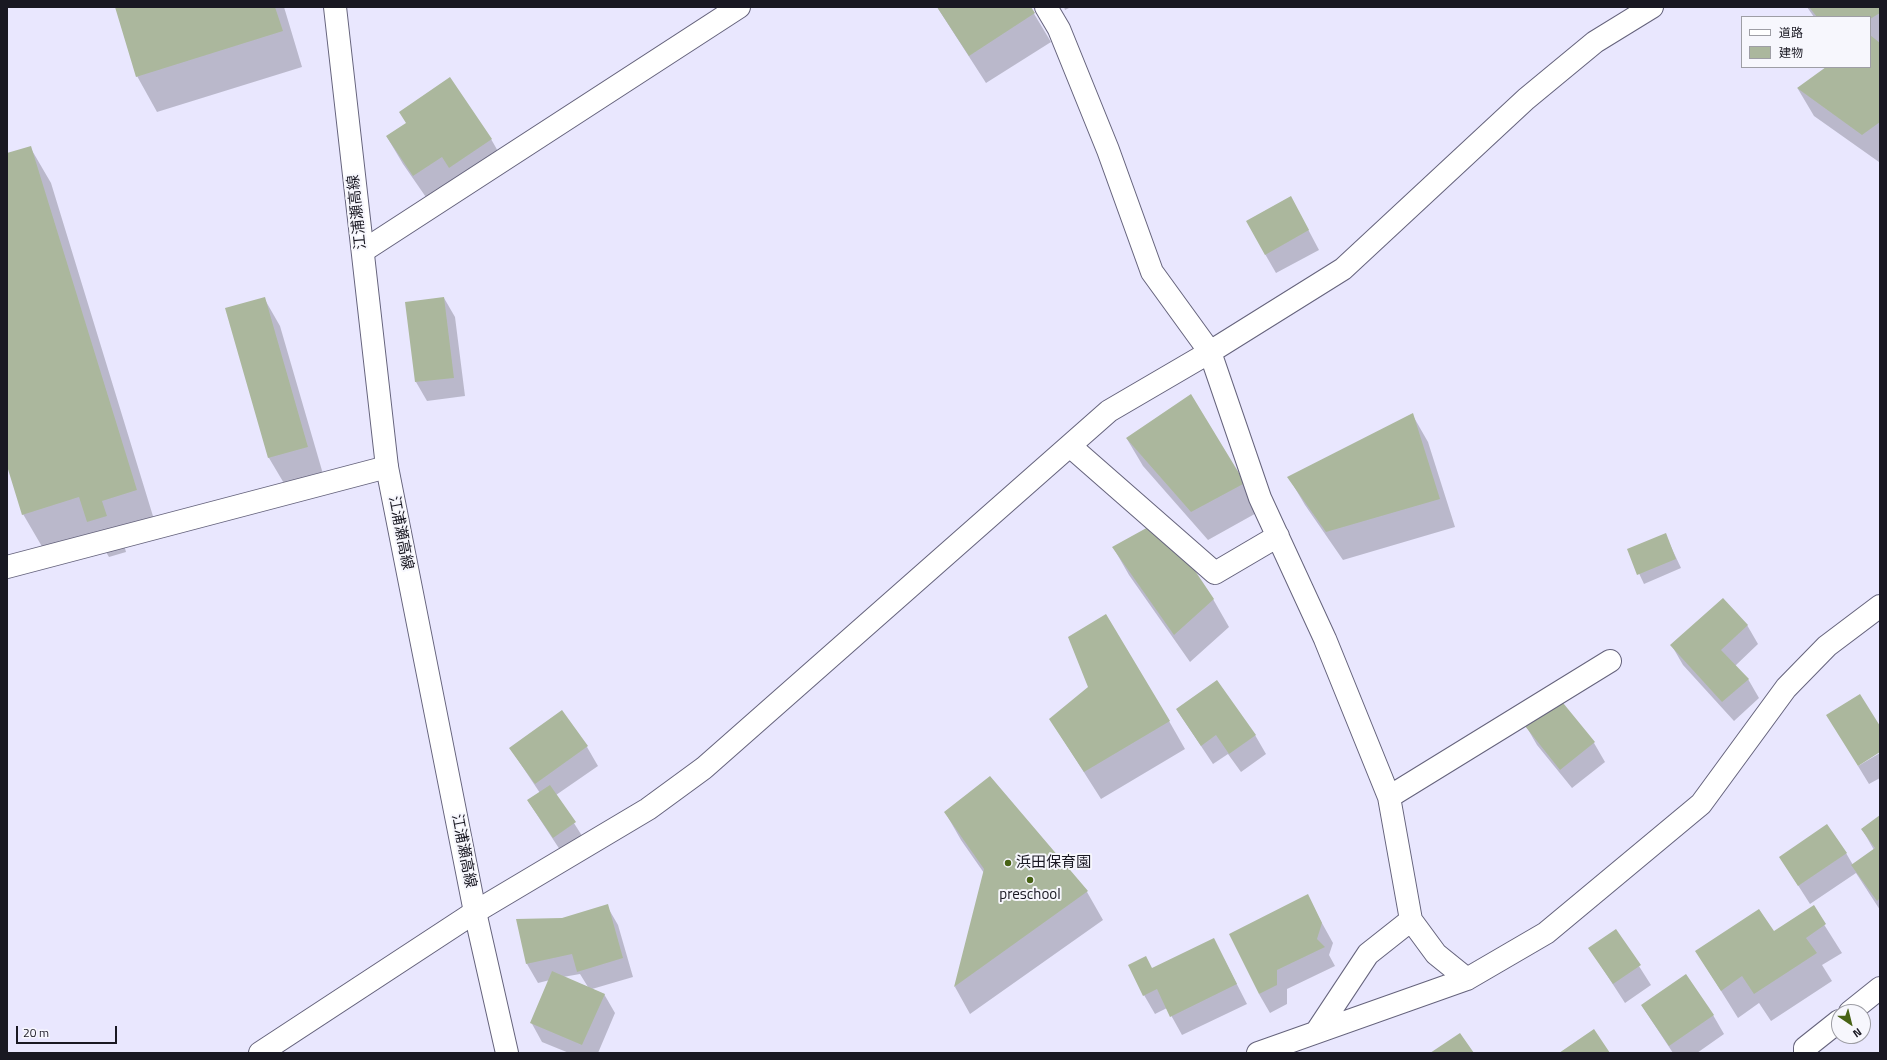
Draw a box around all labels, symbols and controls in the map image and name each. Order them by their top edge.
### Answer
legend [1741,16,1871,68]
text: 道路 [1779,23,1803,42]
text: 建物 [1779,43,1803,62]
street label: 江浦瀬高線 [345,174,371,250]
street label: 江浦瀬高線 [384,494,416,572]
street label: 江浦瀬高線 [447,812,479,890]
place label: 浜田保育園 [1016,854,1091,872]
marker: 浜田保育園 [1003,858,1013,868]
marker: preschool [1025,875,1035,885]
place label: preschool [999,886,1061,904]
north arrow [1831,1004,1871,1044]
scale bar [18,1018,119,1044]
text: 20 m [23,1023,49,1042]
text: N [1850,1024,1865,1042]

